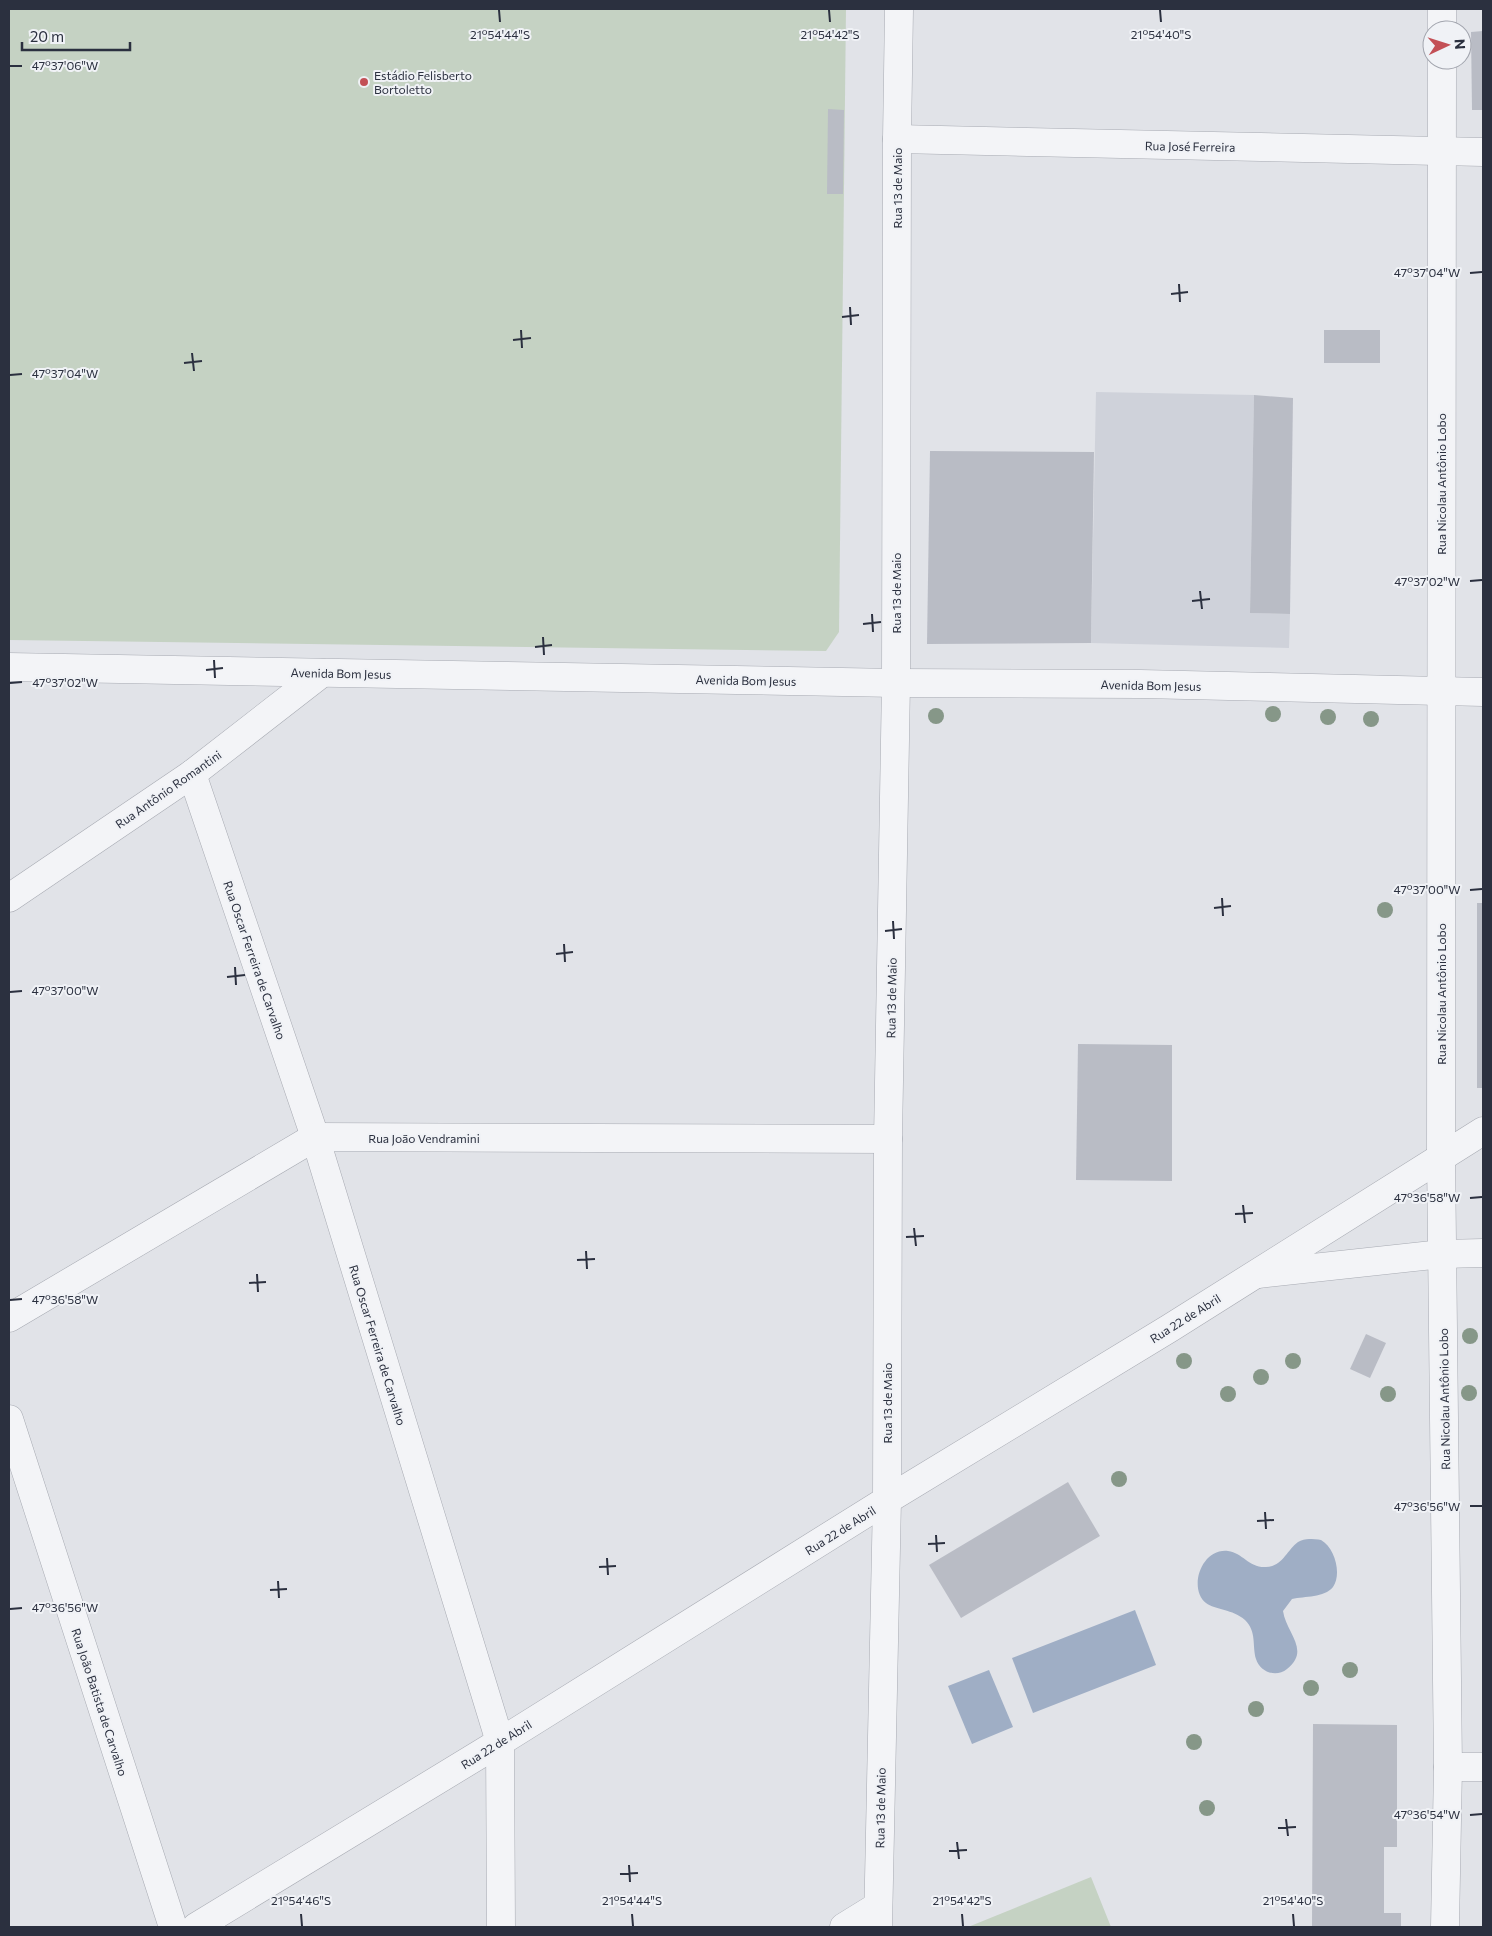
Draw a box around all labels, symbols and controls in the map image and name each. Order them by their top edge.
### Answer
scale bar [22,20,130,52]
north arrow [1422,20,1472,70]
text: 20 m [30,27,64,45]
text: 21°54'44"S [470,27,530,41]
text: 21°54'42"S [800,27,860,41]
text: 21°54'40"S [1131,27,1191,41]
text: N [1452,38,1469,50]
text: 47°37'06"W [32,58,98,72]
place label: Estádio Felisberto Bortoletto [374,68,472,96]
marker: Estádio Felisberto Bortoletto [358,76,370,88]
street label: Rua José Ferreira [1145,138,1235,155]
street label: Rua 13 de Maio [890,148,904,228]
text: 47°37'04"W [1394,265,1460,279]
text: 47°37'04"W [32,366,98,380]
street label: Rua Nicolau Antônio Lobo [1434,413,1448,555]
street label: Rua 13 de Maio [889,553,903,633]
text: 47°37'02"W [1394,574,1460,588]
street label: Avenida Bom Jesus [291,665,391,682]
street label: Avenida Bom Jesus [696,672,796,689]
text: 47°37'02"W [32,675,98,689]
street label: Avenida Bom Jesus [1101,677,1201,694]
street label: Rua Antônio Romantini [112,747,224,831]
street label: Rua Oscar Ferreira de Carvalho [221,879,289,1041]
text: 47°37'00"W [1394,882,1460,896]
street label: Rua Nicolau Antônio Lobo [1434,923,1448,1065]
street label: Rua 13 de Maio [883,957,899,1039]
text: 47°37'00"W [32,983,98,997]
street label: Rua João Vendramini [368,1131,480,1146]
text: 47°36'58"W [1394,1190,1460,1204]
street label: Rua Oscar Ferreira de Carvalho [347,1263,409,1427]
street label: Rua 22 de Abril [1147,1291,1223,1345]
text: 47°36'58"W [32,1292,98,1306]
street label: Rua Nicolau Antônio Lobo [1436,1328,1452,1470]
street label: Rua 13 de Maio [880,1363,894,1443]
text: 47°36'56"W [1394,1499,1460,1513]
street label: Rua 22 de Abril [802,1503,878,1557]
text: 47°36'56"W [32,1600,98,1614]
street label: Rua João Batista de Carvalho [68,1626,131,1778]
street label: Rua 22 de Abril [458,1717,534,1771]
street label: Rua 13 de Maio [872,1767,888,1849]
text: 47°36'54"W [1394,1807,1460,1821]
text: 21°54'46"S [271,1893,331,1907]
text: 21°54'44"S [602,1893,662,1907]
text: 21°54'42"S [932,1893,992,1907]
text: 21°54'40"S [1263,1893,1323,1907]

